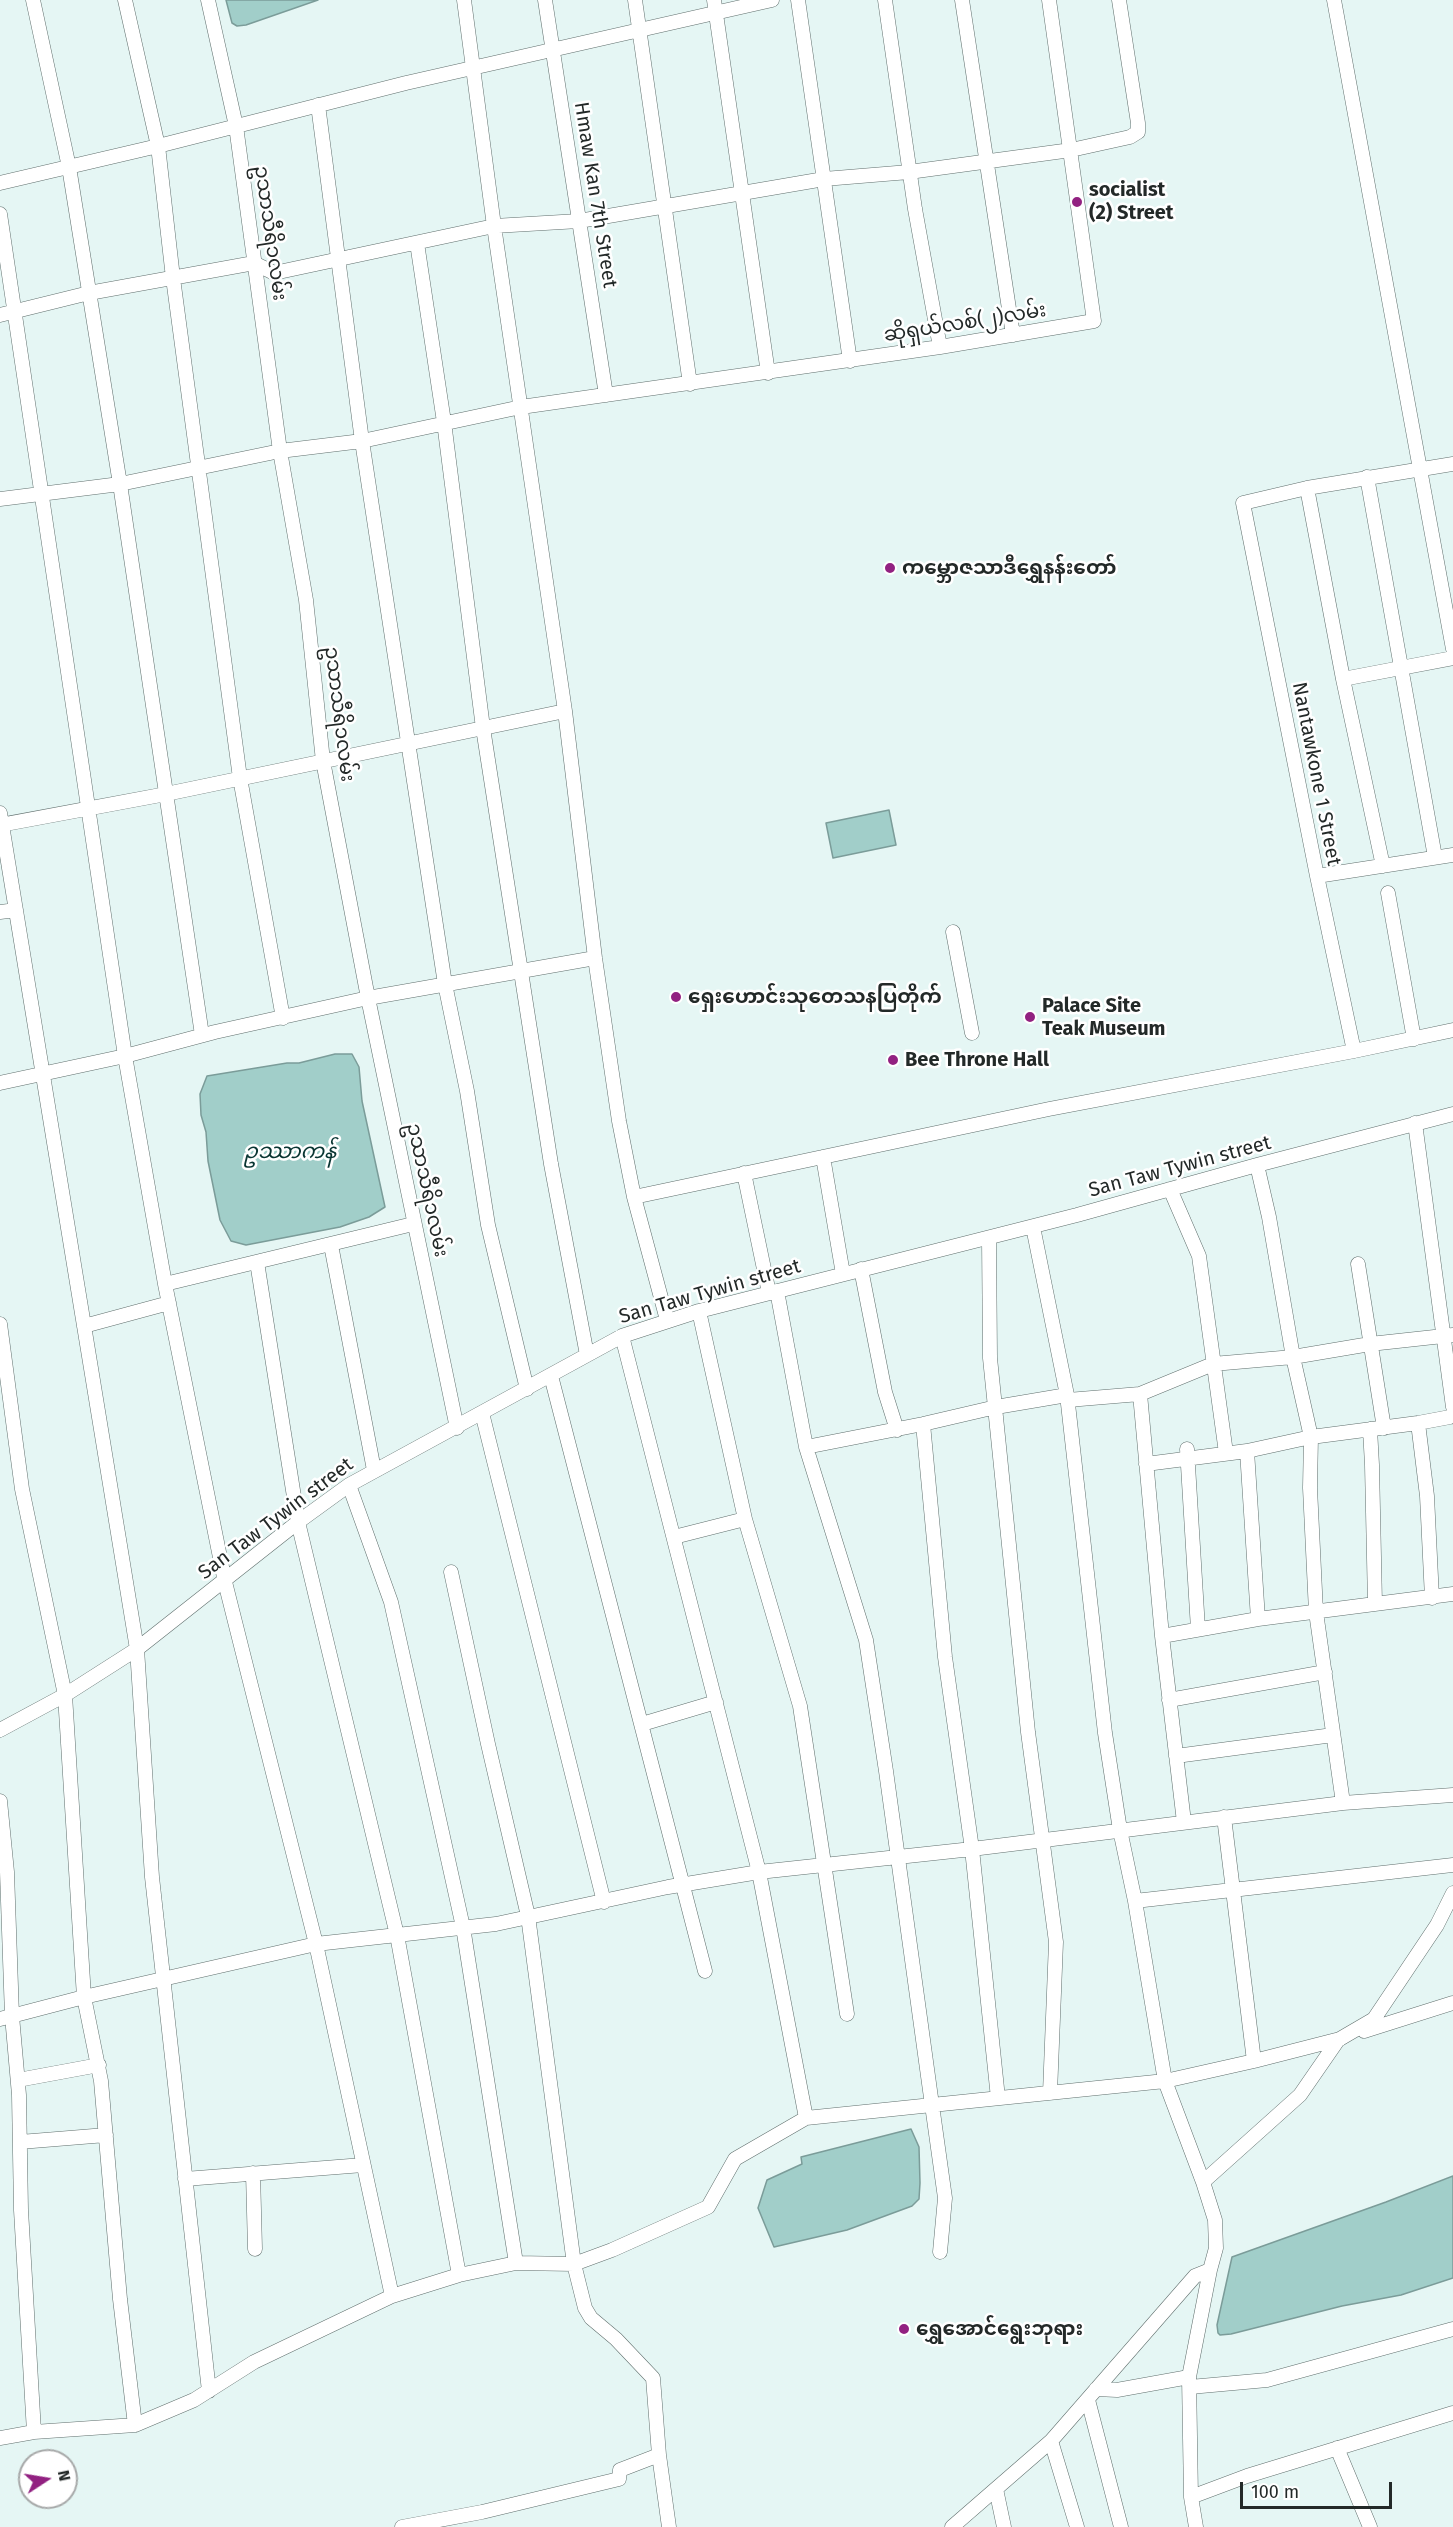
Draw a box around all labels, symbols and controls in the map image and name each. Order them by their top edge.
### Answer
street label: Hmaw Kan 7th Street [568,100,622,290]
street label: ဥသာသီရိ၁လမ်း [249,164,291,302]
place label: socialist (2) Street [1089,178,1173,225]
marker: socialist (2) Street [1070,195,1084,209]
street label: ဆိုရှယ်လစ်(၂)လမ်း [882,298,1048,348]
place label: ကမ္ဘောဇသာဒီရွှေနန်းတော် [902,556,1116,580]
marker: ကမ္ဘောဇသာဒီရွှေနန်းတော် [883,561,897,575]
street label: ဥသာသီရိ၁လမ်း [319,645,359,783]
street label: Nantawkone 1 Street [1286,680,1346,868]
place label: ရှေးဟောင်းသုတေသနပြတိုက် [688,985,942,1009]
marker: ရှေးဟောင်းသုတေသနပြတိုက် [669,990,683,1004]
place label: Palace Site Teak Museum [1042,994,1165,1041]
marker: Palace Site Teak Museum [1023,1010,1037,1024]
place label: Bee Throne Hall [905,1048,1049,1072]
marker: Bee Throne Hall [886,1053,900,1067]
street label: ဥသာသီရိ၁လမ်း [401,1121,453,1259]
street label: San Taw Tywin street [1086,1131,1274,1203]
water label: ဥဿာကန် [244,1139,336,1165]
street label: San Taw Tywin street [617,1255,803,1329]
street label: San Taw Tywin street [194,1453,358,1585]
place label: ရွှေအောင်ရွေးဘုရား [916,2317,1083,2341]
marker: ရွှေအောင်ရွေးဘုရား [897,2322,911,2336]
north arrow [18,2449,78,2509]
text: N [54,2468,75,2483]
scale bar [1243,2470,1394,2508]
text: 100 m [1251,2481,1299,2503]

